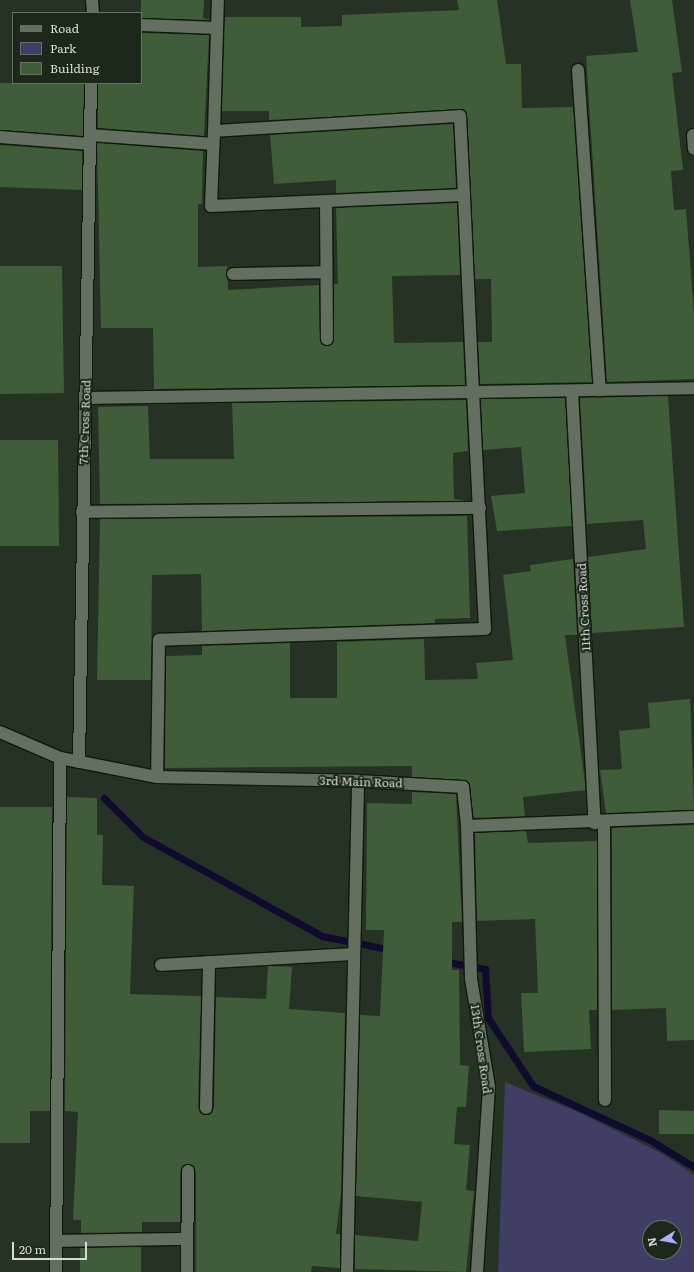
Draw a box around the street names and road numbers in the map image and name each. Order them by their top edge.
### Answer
street label: 7th Cross Road [76,380,94,464]
street label: 11th Cross Road [575,563,593,651]
street label: 3rd Main Road [319,773,403,791]
street label: 13th Cross Road [468,1004,494,1094]

